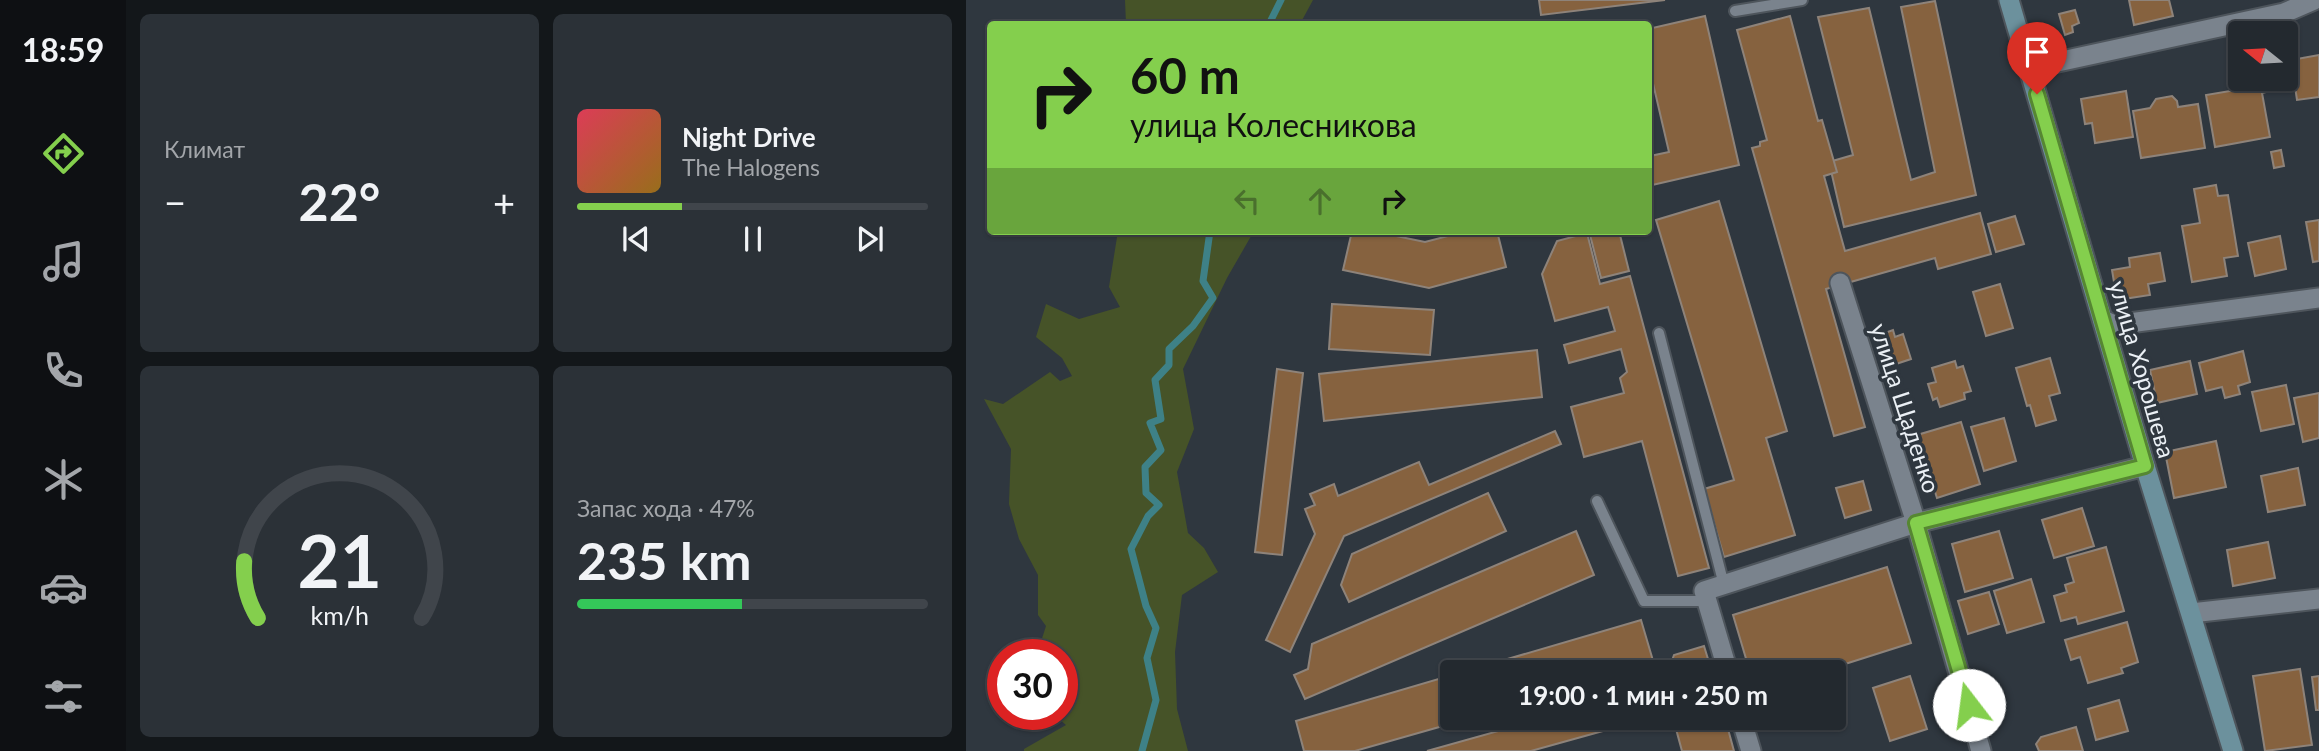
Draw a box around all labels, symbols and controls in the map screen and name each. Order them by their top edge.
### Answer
north arrow [2228,21,2298,91]
map controls [2228,21,2298,91]
pin [2007,22,2067,94]
text: 18:59 [22,30,104,69]
icon: arrive [2018,33,2056,71]
text: 60 m [1130,46,1240,104]
icon: right [1015,49,1106,140]
text: улица Колесникова [1130,105,1417,144]
text: Night Drive [682,121,816,153]
icon: directions [39,129,88,178]
text: Климат [164,135,245,163]
text: The Halogens [682,153,820,181]
text: 22° [299,170,380,232]
text: − [164,179,186,225]
text: + [493,179,515,225]
icon: left [1228,182,1266,220]
icon: ahead [1301,182,1339,220]
icon: right [1374,182,1412,220]
icon: previous [617,220,655,258]
icon: pause [734,220,772,258]
icon: next [851,220,889,258]
icon: music [39,237,88,286]
street label: улица Хорошева [2104,277,2182,461]
street label: улица Щаденко [1865,319,1947,497]
icon: phone [39,346,88,395]
icon: climate [39,455,88,504]
text: Запас хода · 47% [577,494,755,522]
text: 21 [297,516,382,604]
text: 235 km [577,529,751,591]
icon: car [39,563,88,612]
text: km/h [310,599,369,629]
speed limit sign: 30 [987,639,1078,730]
position arrow [1932,668,2006,742]
icon: filters [39,672,88,721]
text: 19:00 · 1 мин · 250 m [1518,679,1768,711]

